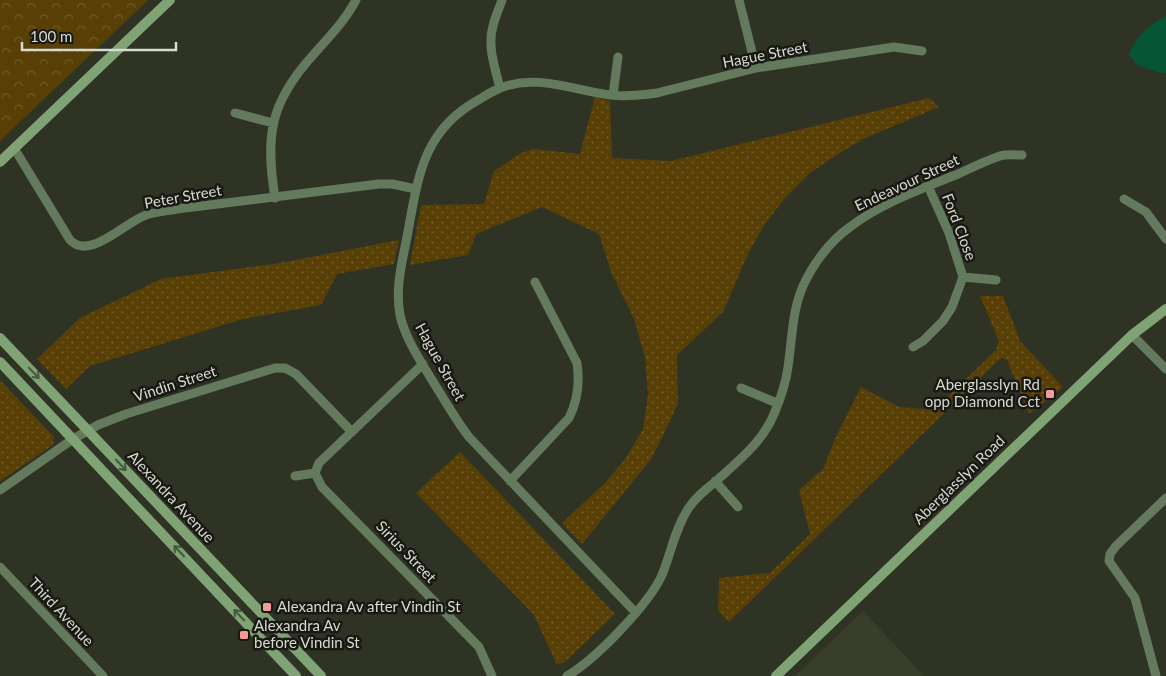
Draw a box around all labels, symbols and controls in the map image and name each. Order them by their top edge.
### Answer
scale bar [22,20,176,52]
text: 100 m [30,27,72,45]
street label: Hague Street [721,37,809,71]
street label: Endeavour Street [851,150,962,214]
street label: Peter Street [143,180,224,212]
street label: Ford Close [939,191,981,263]
street label: Hague Street [412,319,470,404]
street label: Vindin Street [131,361,219,405]
one-way arrow [28,367,40,380]
place label: Aberglasslyn Rd opp Diamond Cct [925,375,1041,410]
marker: Aberglasslyn Rd opp Diamond Cct [1044,388,1056,400]
street label: Aberglasslyn Road [909,431,1008,528]
street label: Alexandra Avenue [125,447,219,546]
one-way arrow [115,459,127,472]
street label: Sirius Street [373,517,441,586]
one-way arrow [173,544,185,557]
street label: Third Avenue [25,573,98,649]
place label: Alexandra Av after Vindin St [277,597,461,615]
marker: Alexandra Av after Vindin St [261,601,273,613]
one-way arrow [233,608,245,621]
place label: Alexandra Av before Vindin St [254,616,360,651]
marker: Alexandra Av before Vindin St [238,629,250,641]

